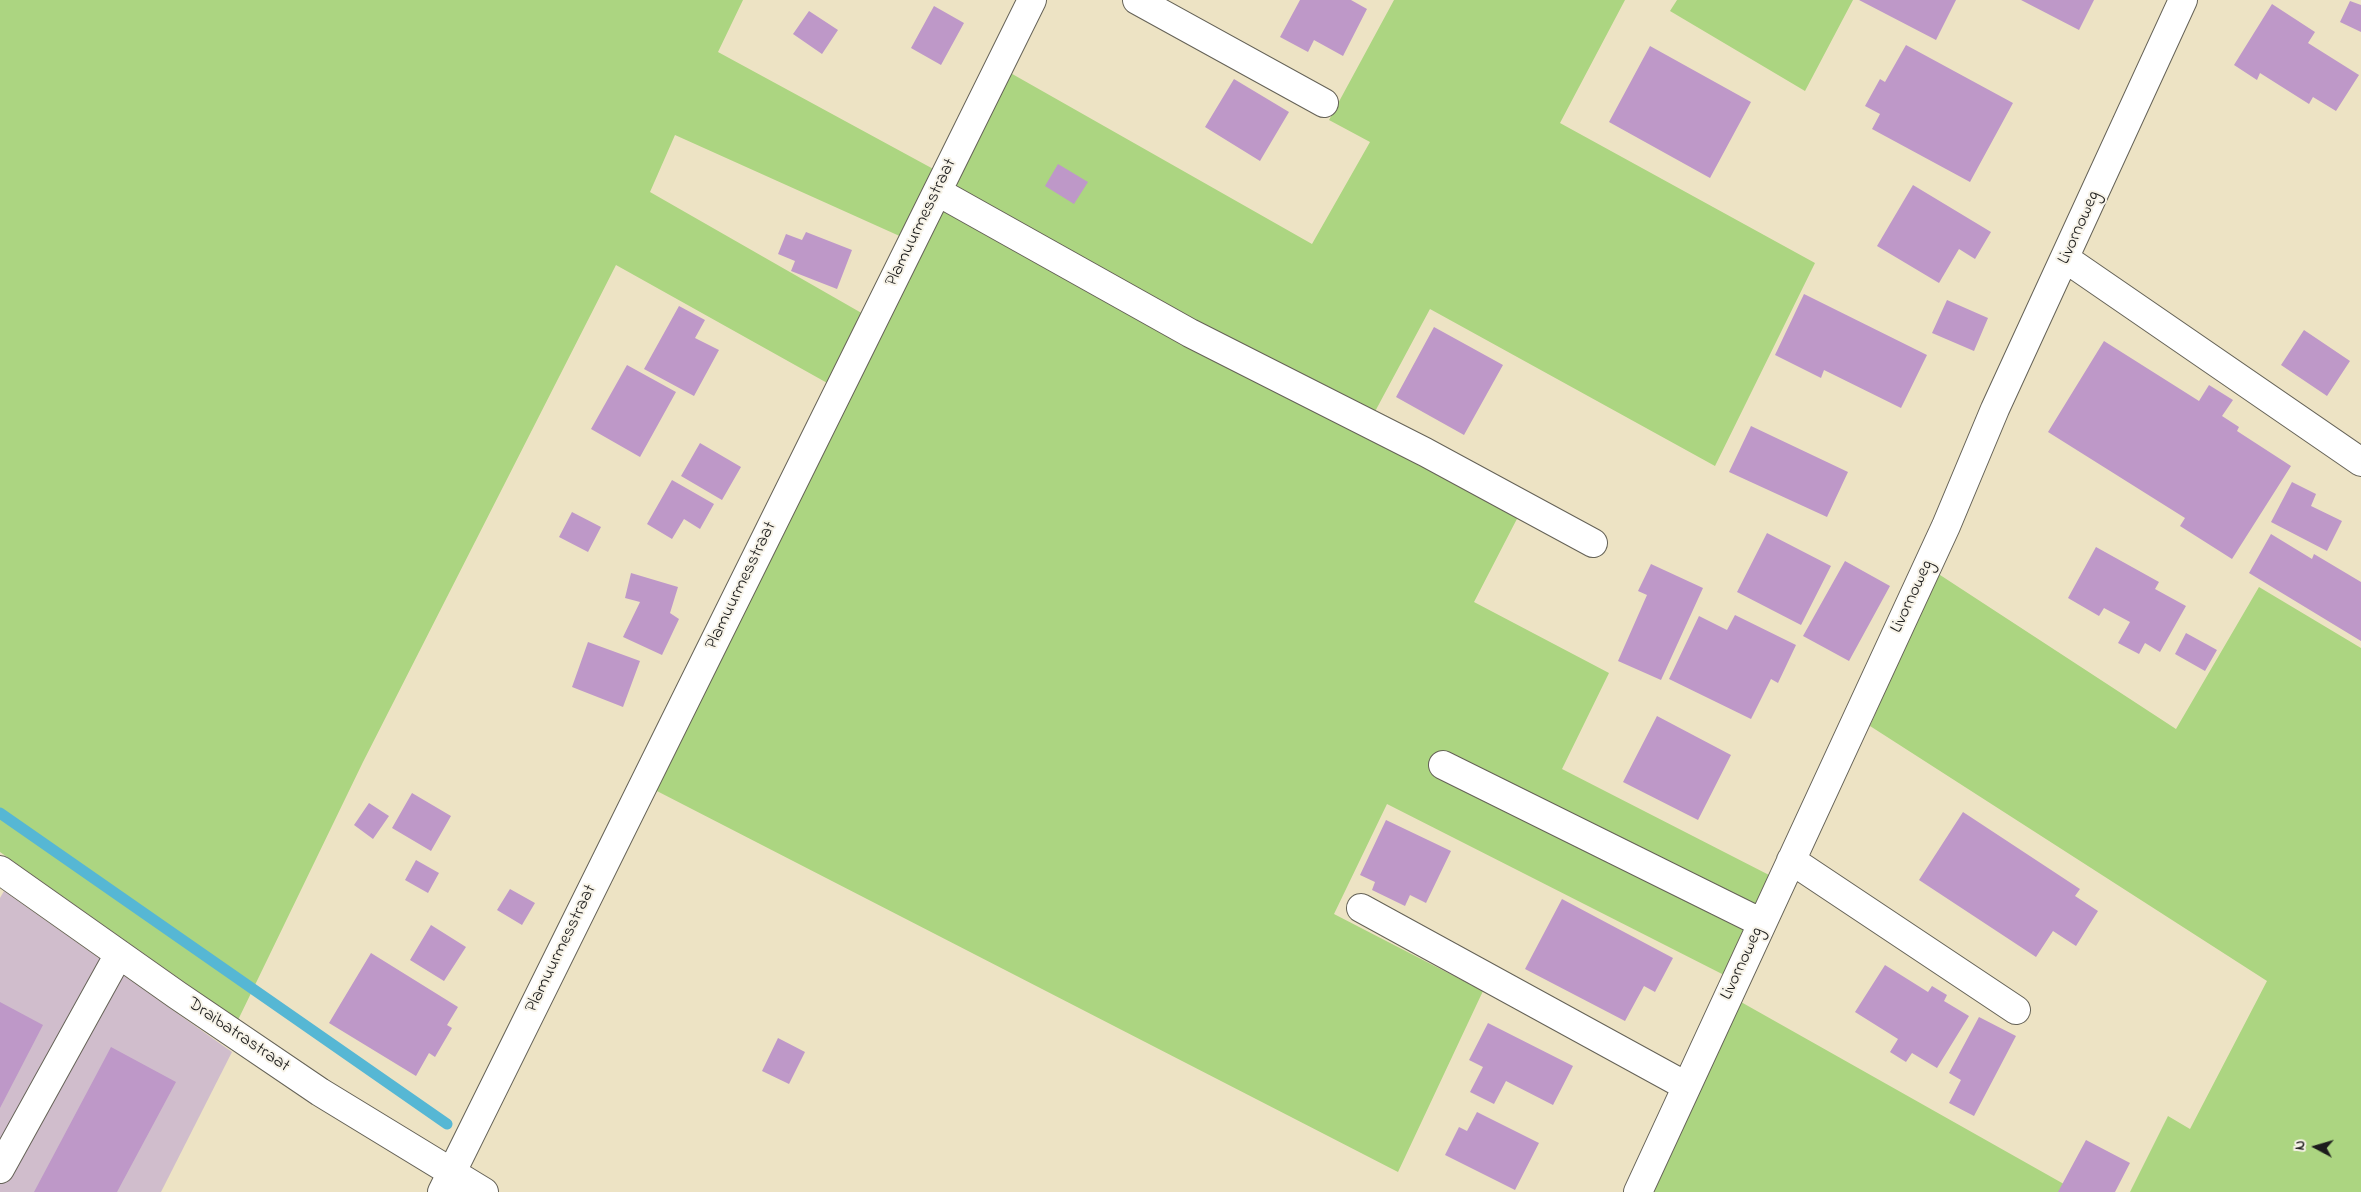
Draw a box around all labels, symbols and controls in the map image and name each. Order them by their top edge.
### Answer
street label: Plamuurmesstraat [882,156,962,290]
street label: Livornoweg [2054,188,2106,268]
street label: Plamuurmesstraat [702,519,782,653]
street label: Livornoweg [1887,557,1939,637]
street label: Plamuurmesstraat [522,882,602,1016]
street label: Livornoweg [1717,924,1769,1004]
street label: Draibatrastraat [183,994,293,1078]
north arrow [2291,1122,2341,1172]
text: N [2290,1140,2312,1151]

